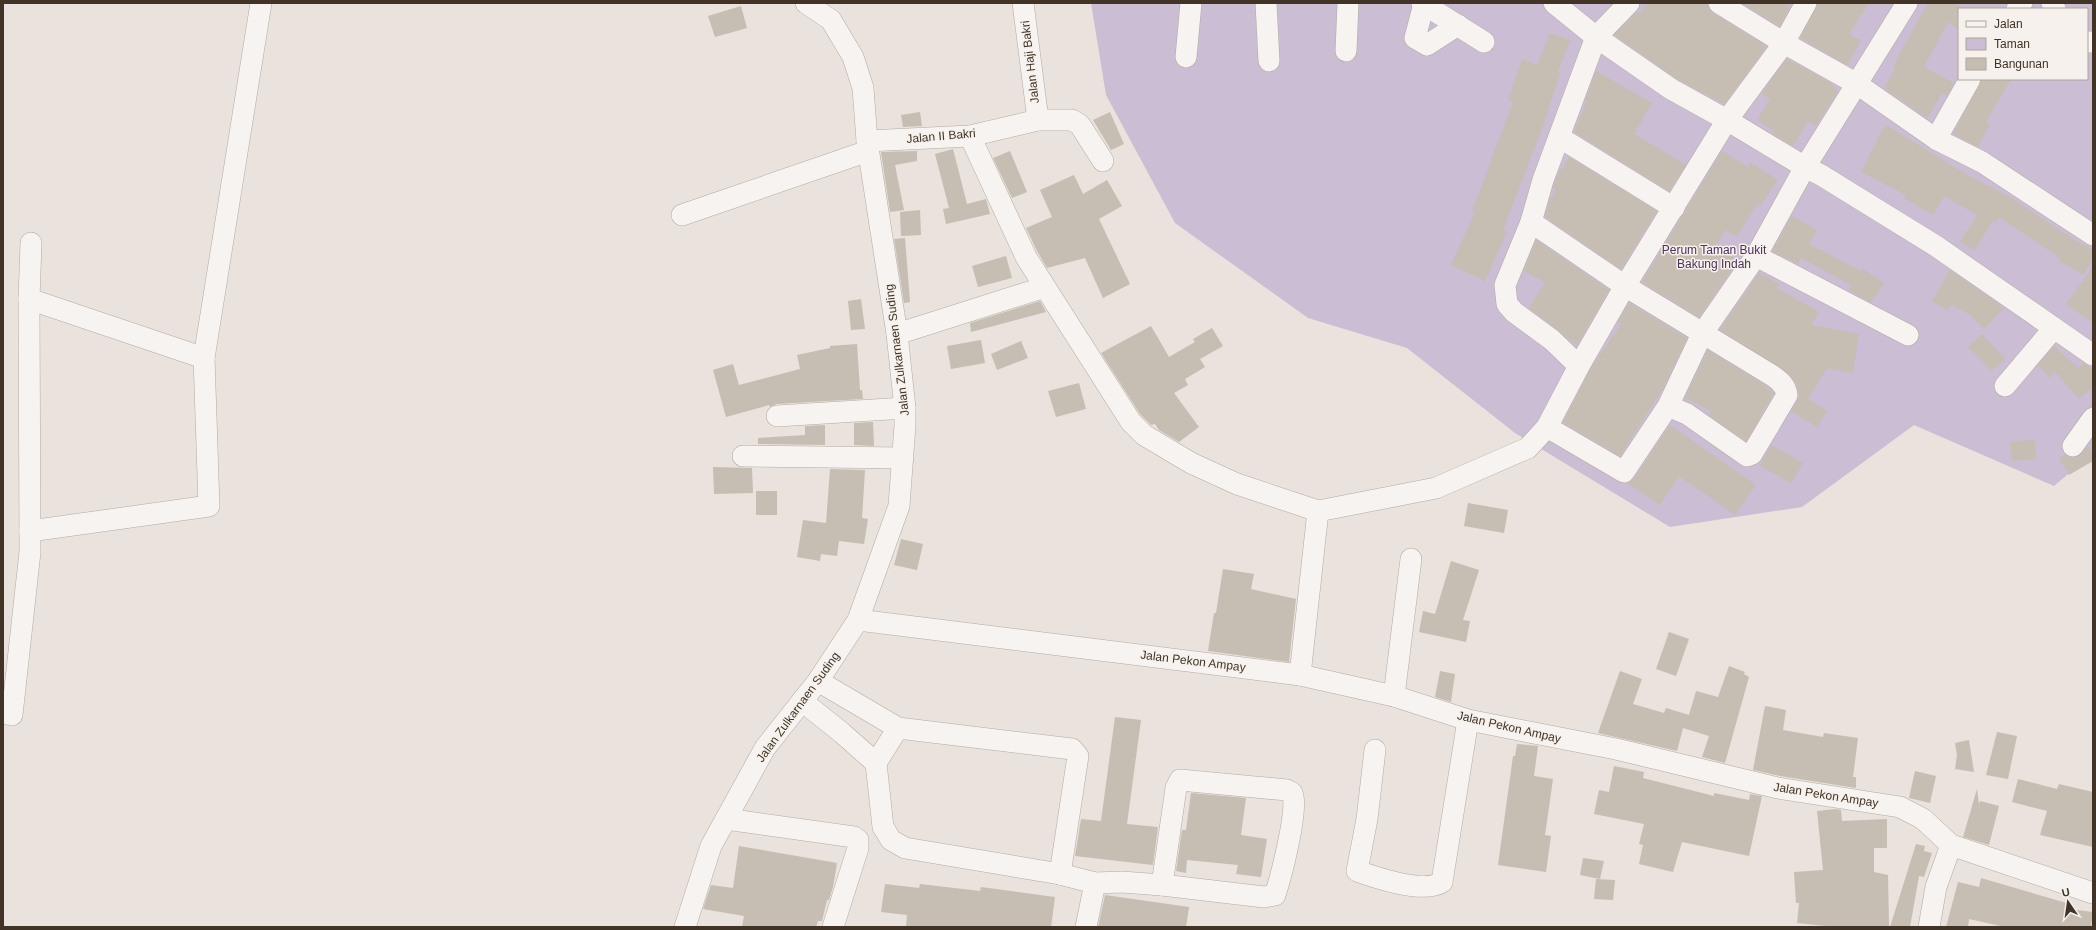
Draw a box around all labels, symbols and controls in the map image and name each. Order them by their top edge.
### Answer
legend [1958,8,2088,80]
text: Jalan [1994,17,2023,31]
street label: Jalan Haji Bakri [1018,20,1042,104]
text: Taman [1994,37,2030,51]
text: Bangunan [1994,57,2049,71]
street label: Jalan II Bakri [906,126,976,146]
park label: Perum Taman Bukit Bakung Indah [1662,243,1767,271]
street label: Jalan Zulkarnaen Suding [882,283,912,417]
street label: Jalan Pekon Ampay [1140,648,1246,674]
street label: Jalan Zulkarnaen Suding [753,649,843,765]
street label: Jalan Pekon Ampay [1456,708,1562,746]
street label: Jalan Pekon Ampay [1773,780,1879,810]
north arrow [2048,882,2088,922]
text: U [2061,886,2071,899]

